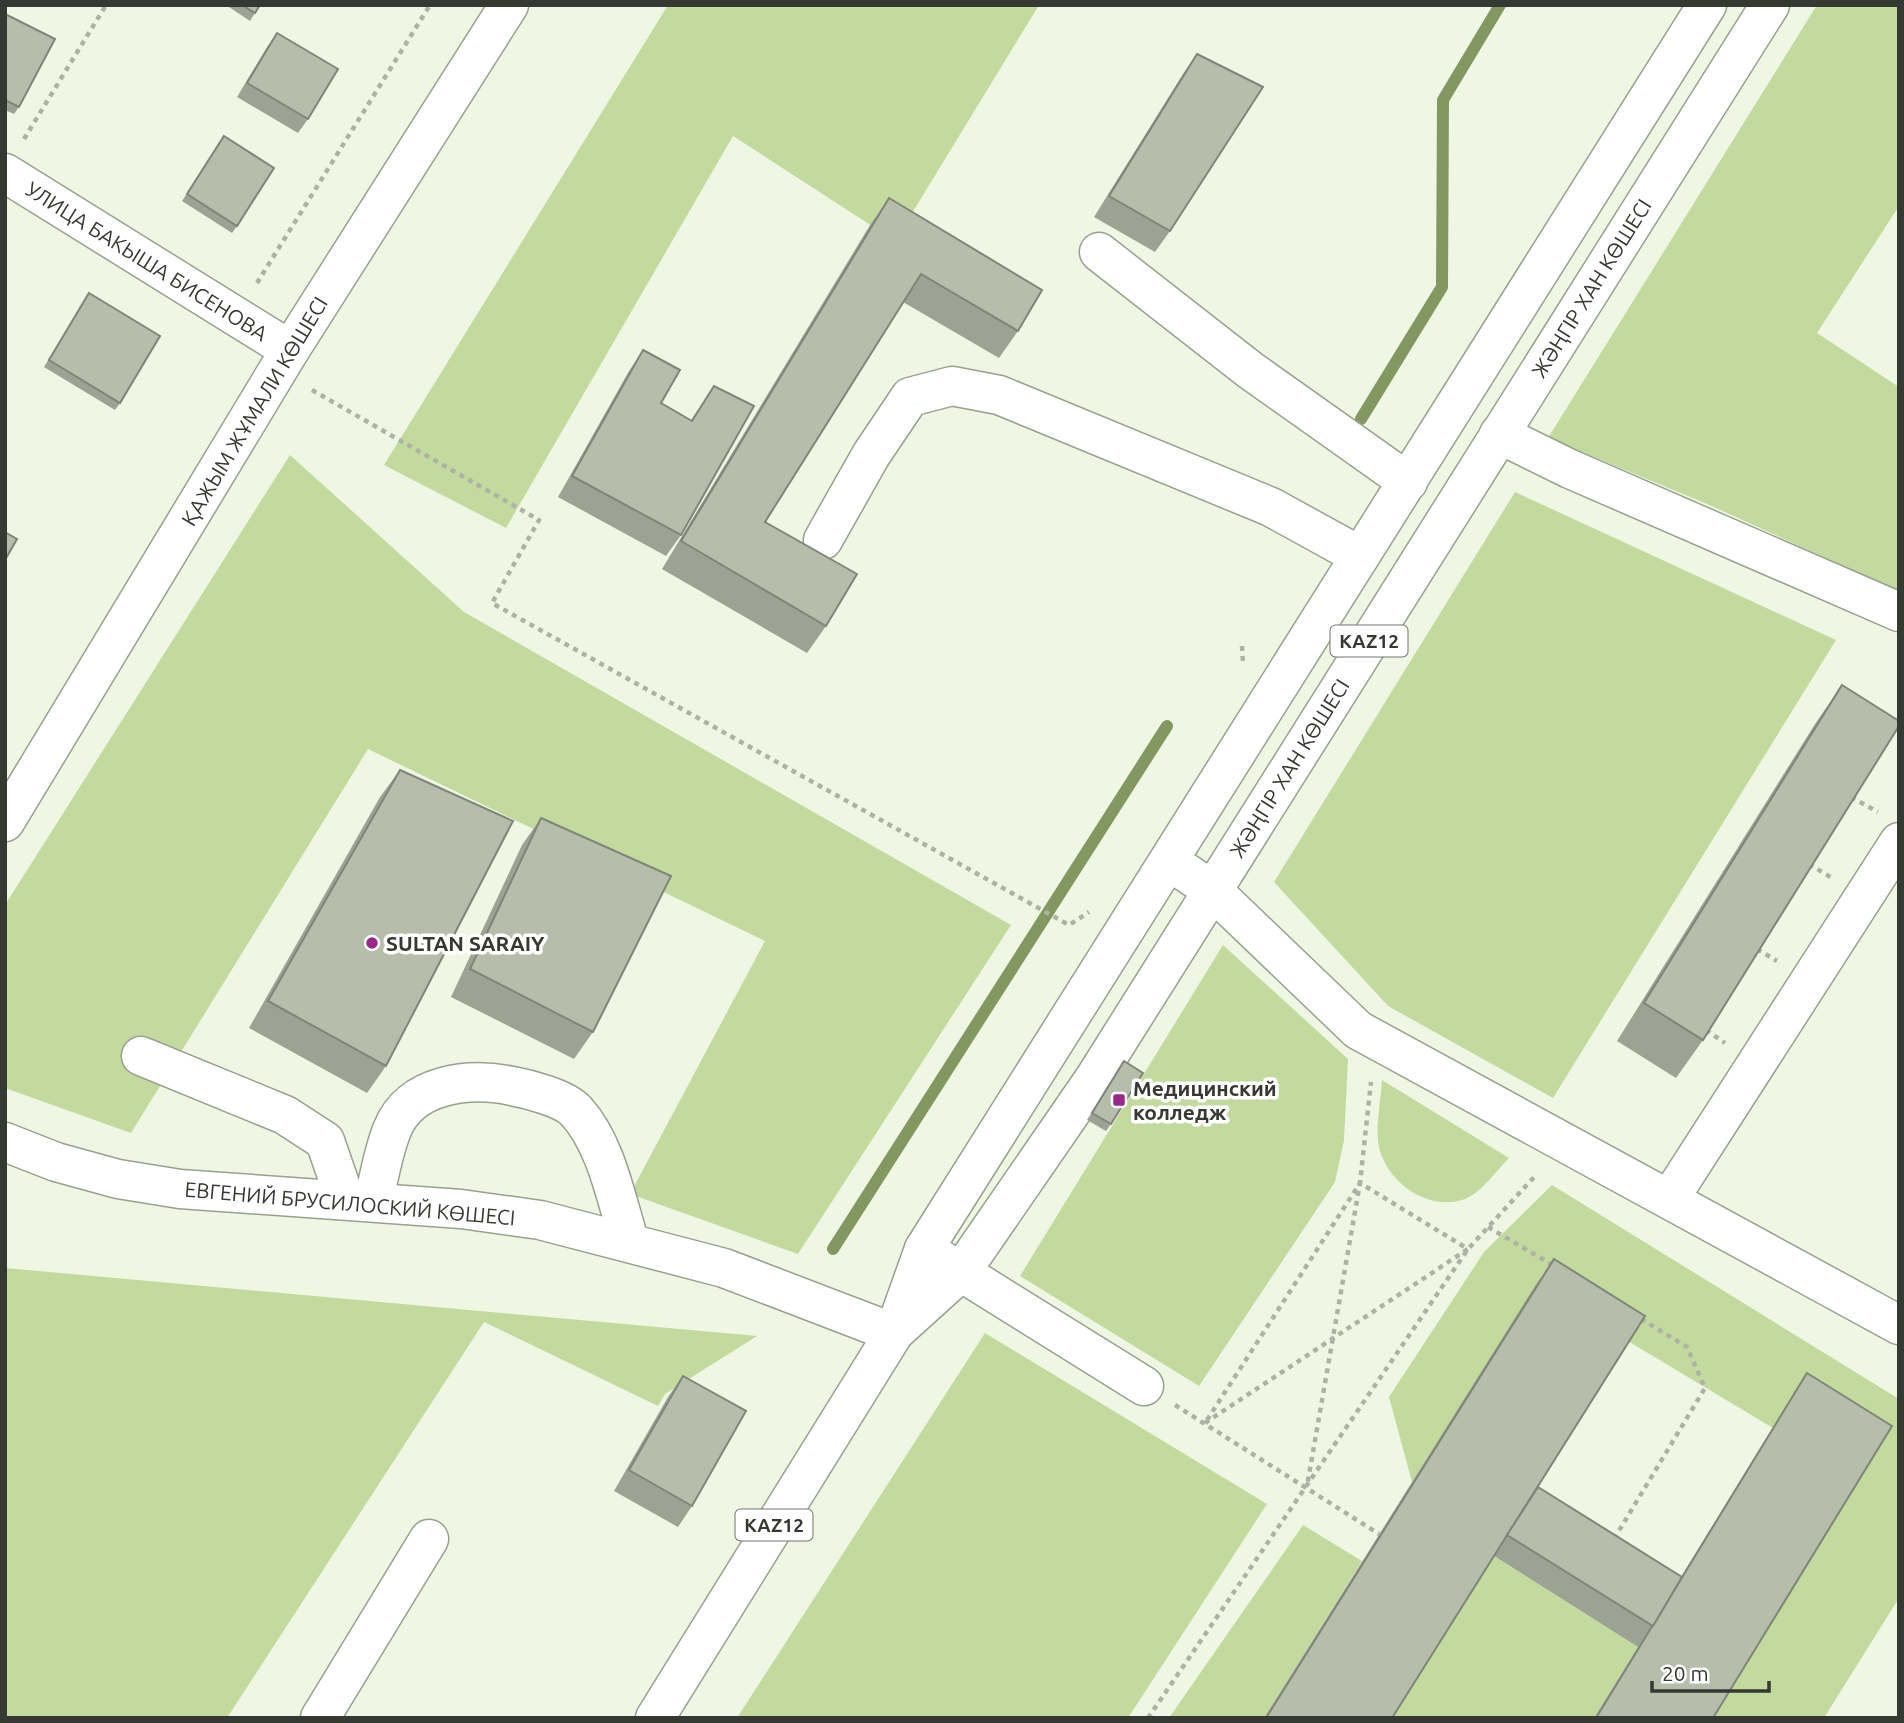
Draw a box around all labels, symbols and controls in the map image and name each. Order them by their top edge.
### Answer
street label: УЛИЦА БАКЫША БИСЕНОВА [22,177,273,346]
street label: ЖӘҢГІР ХАН КӨШЕСІ [1526,194,1656,382]
street label: ҚАЖЫМ ЖҰМАЛИ КӨШЕСІ [176,292,332,530]
road number: KAZ12 [1330,626,1408,656]
street label: ЖӘҢГІР ХАН КӨШЕСІ [1224,674,1354,862]
place label: SULTAN SARAIY [386,931,545,955]
marker: SULTAN SARAIY [364,935,380,951]
place label: Медицинский колледж [1133,1076,1277,1124]
marker: Медицинский колледж [1111,1092,1127,1108]
street label: ЕВГЕНИЙ БРУСИЛОСКИЙ КӨШЕСІ [184,1177,516,1229]
road number: KAZ12 [736,1510,812,1540]
scale bar [1652,1650,1769,1694]
text: 20 m [1662,1661,1709,1685]

